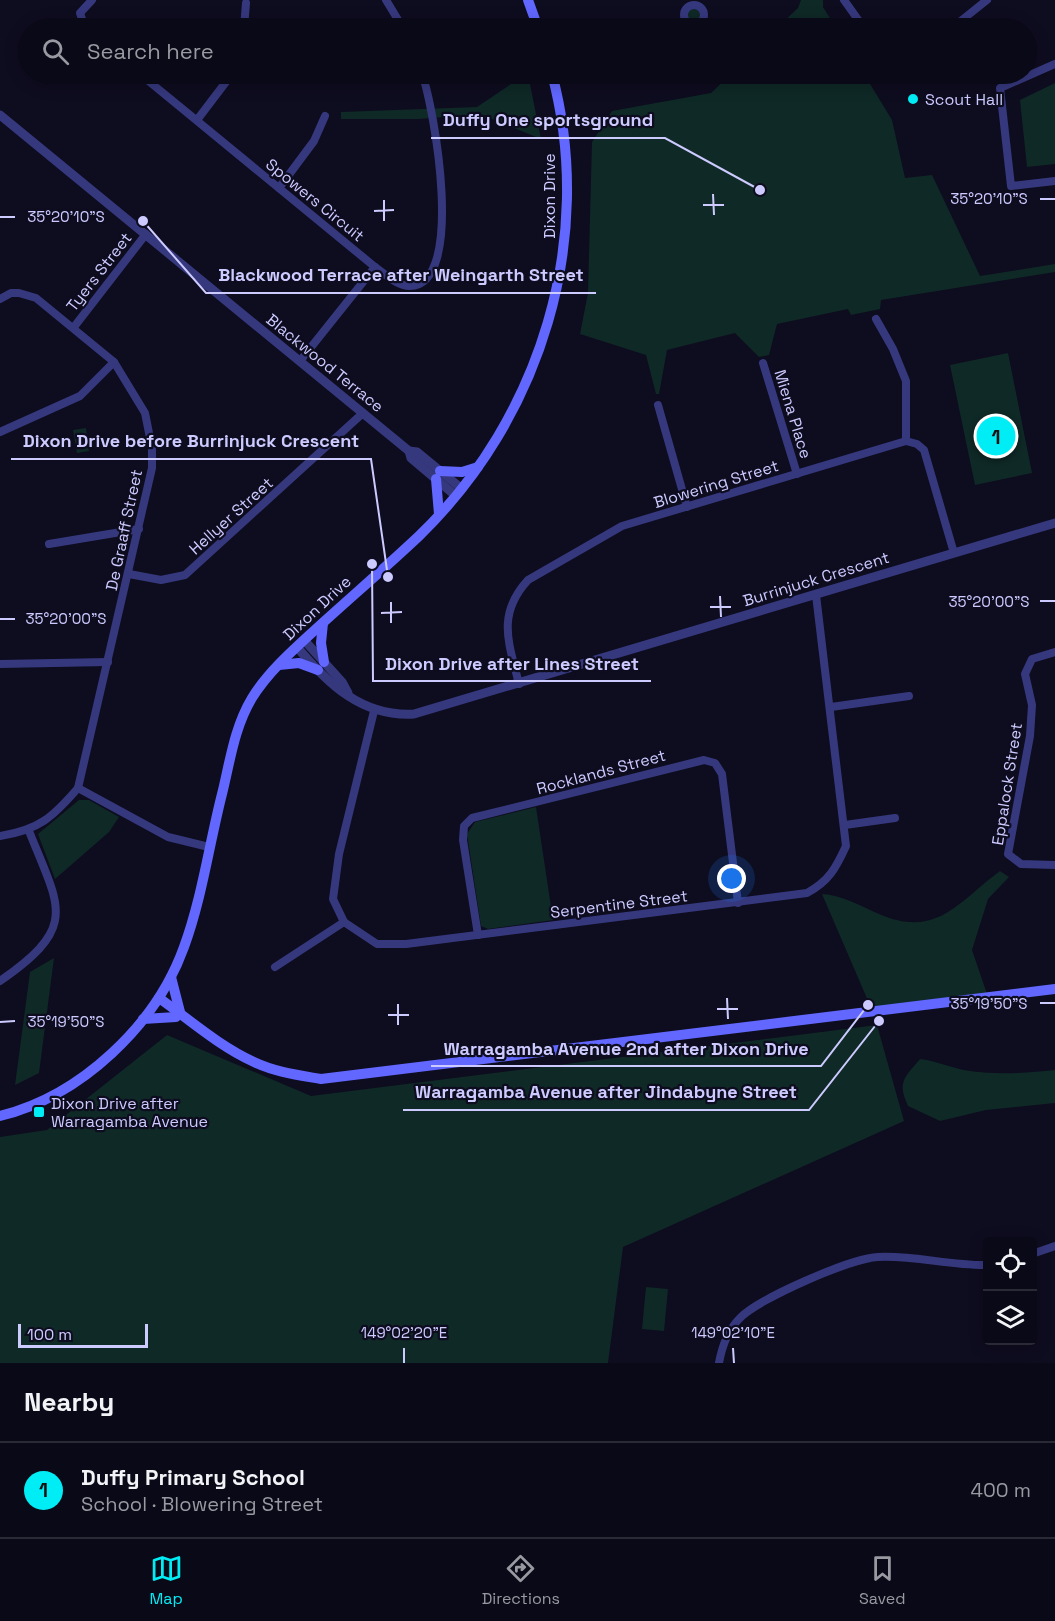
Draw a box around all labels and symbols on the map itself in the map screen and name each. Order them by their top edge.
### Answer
place label: Scout Hall [925,89,1003,110]
marker: Scout Hall [906,92,920,106]
callout: Duffy One sportsground [431,102,665,138]
text: Duffy One sportsground [443,108,653,131]
street label: Dixon Drive [539,153,560,239]
street label: Spowers Circuit [261,154,369,246]
text: 35°20'10"S [950,189,1028,208]
text: 35°20'10"S [27,207,105,226]
street label: Tyers Street [62,228,136,316]
callout: Blackwood Terrace after Weingarth Street [206,257,596,293]
text: Blackwood Terrace after Weingarth Street [218,263,584,286]
street label: Blackwood Terrace [262,309,388,417]
street label: Miena Place [770,367,816,461]
pin: 1 [976,414,1016,458]
callout: Dixon Drive before Burrinjuck Crescent [11,423,371,459]
text: Dixon Drive before Burrinjuck Crescent [23,429,359,452]
street label: Blowering Street [651,455,781,513]
street label: De Graaff Street [101,467,147,593]
street label: Hellyer Street [185,473,277,559]
street label: Burrinjuck Crescent [740,547,892,611]
street label: Dixon Drive [279,571,355,645]
text: 35°20'00"S [949,592,1030,611]
text: 35°20'00"S [26,609,107,628]
callout: Dixon Drive after Lines Street [373,645,651,681]
text: Dixon Drive after Lines Street [385,652,639,675]
street label: Eppalock Street [987,721,1027,847]
street label: Rocklands Street [534,745,668,799]
your location [717,864,746,893]
street label: Serpentine Street [549,885,689,923]
text: 35°19'50"S [950,994,1028,1013]
text: 35°19'50"S [27,1012,105,1031]
callout: Warragamba Avenue 2nd after Dixon Drive [431,1030,821,1066]
text: Warragamba Avenue 2nd after Dixon Drive [443,1037,809,1060]
callout: Warragamba Avenue after Jindabyne Street [403,1074,809,1110]
text: Warragamba Avenue after Jindabyne Street [415,1080,797,1103]
place label: Dixon Drive after Warragamba Avenue [51,1093,208,1132]
marker: Dixon Drive after Warragamba Avenue [32,1105,46,1119]
scale bar [18,1321,148,1348]
text: 149°02'20"E [361,1323,447,1342]
text: 149°02'10"E [691,1323,775,1342]

